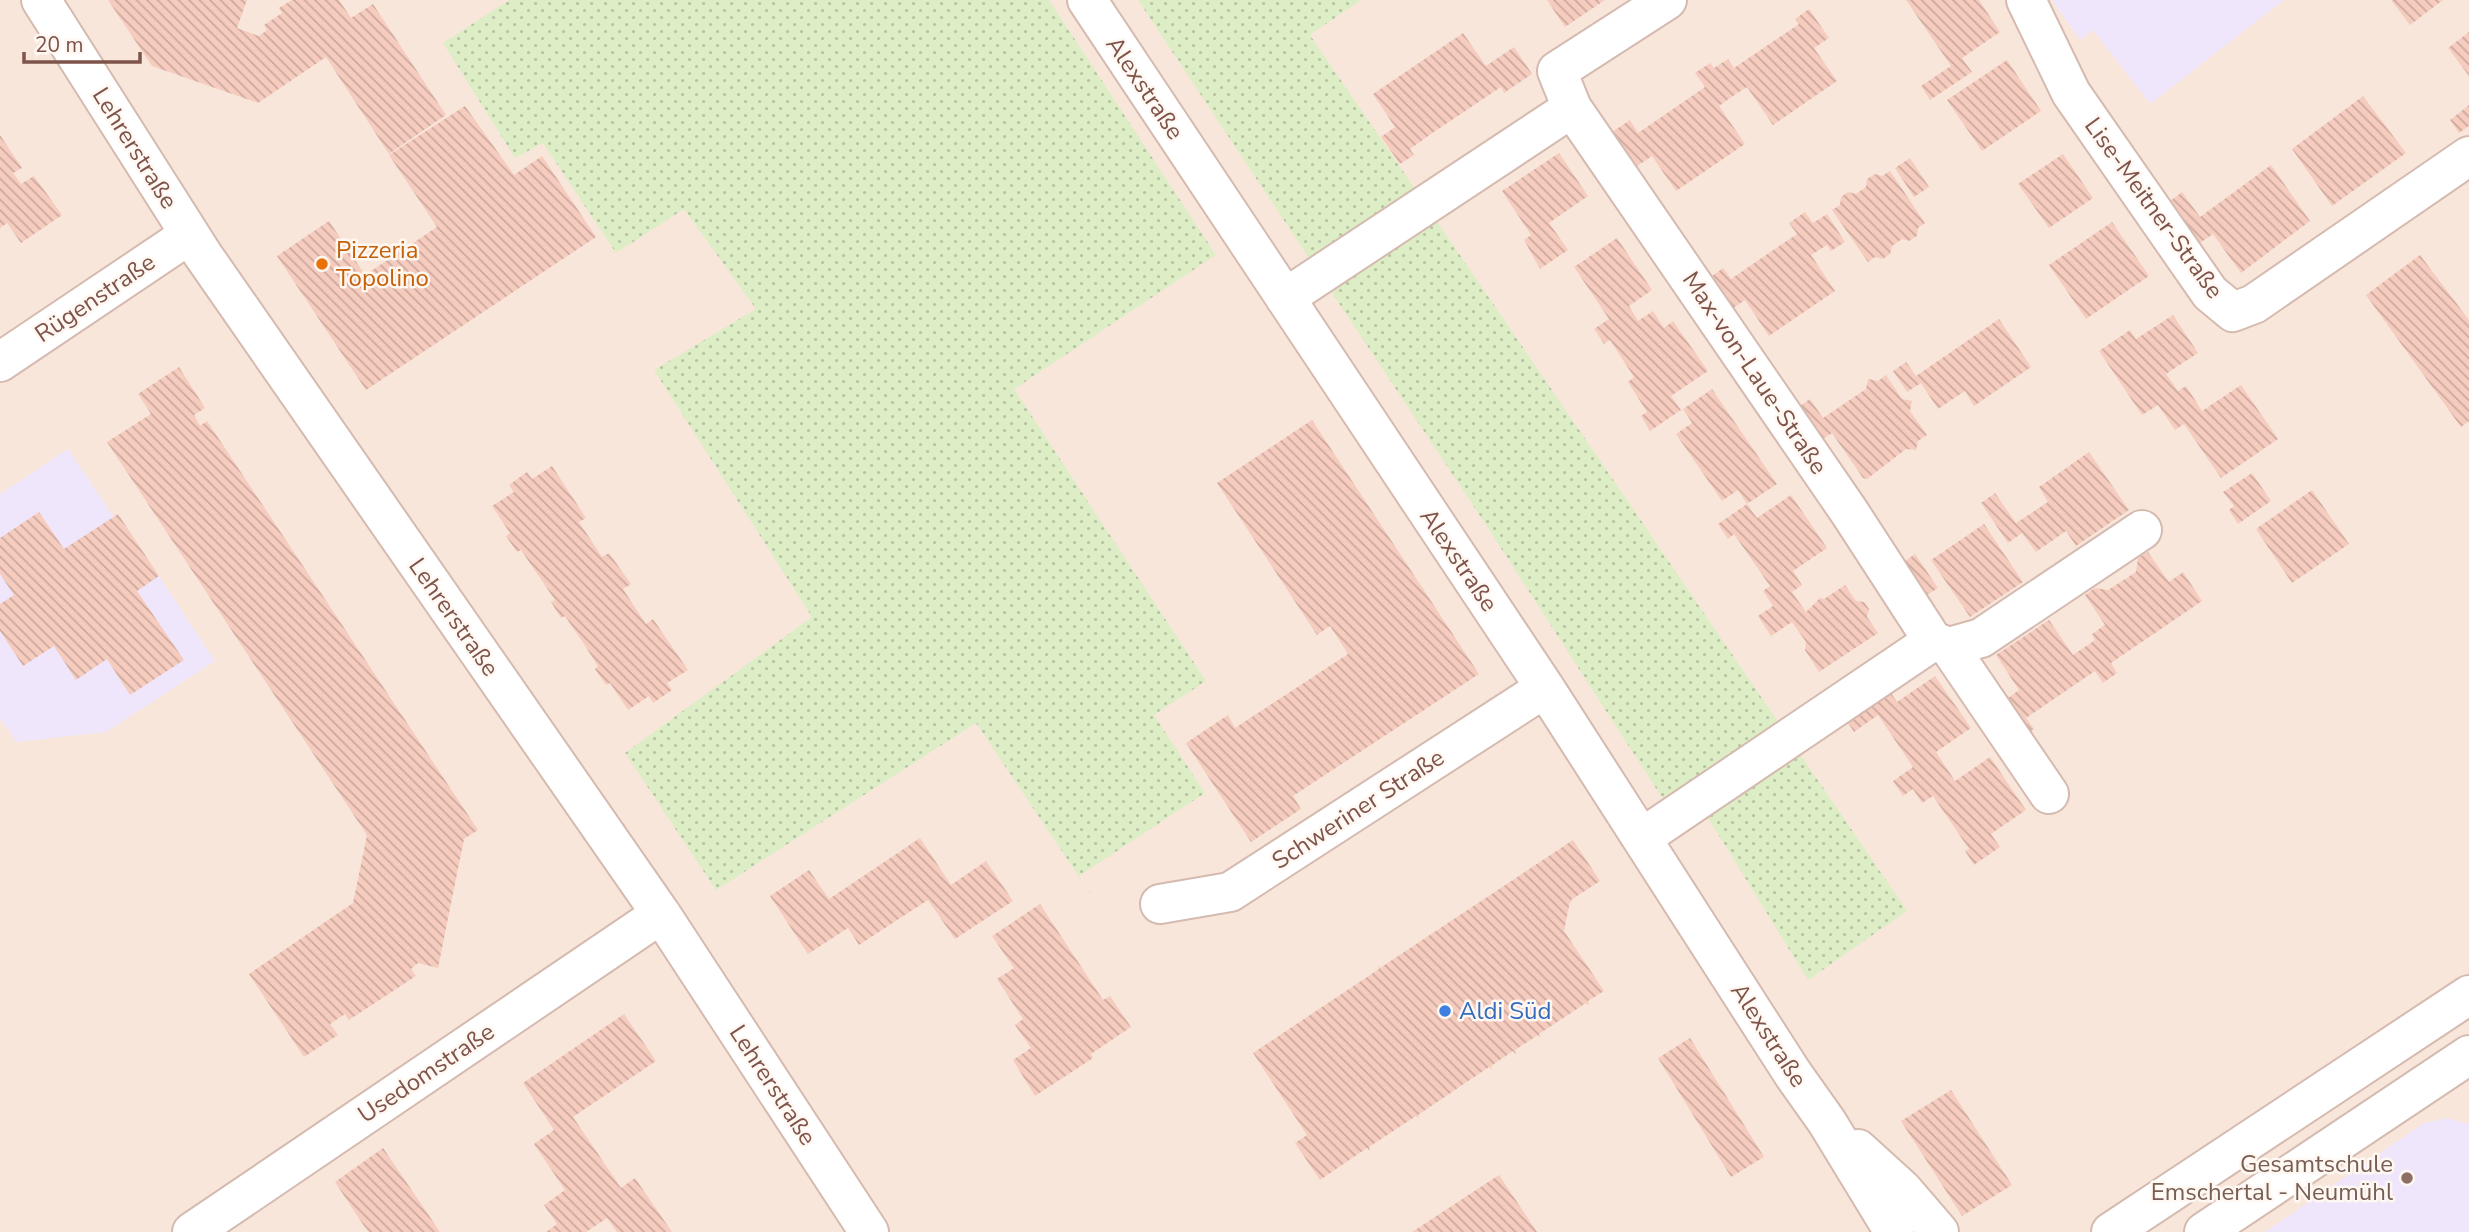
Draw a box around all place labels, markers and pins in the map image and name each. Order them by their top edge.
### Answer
place label: Pizzeria Topolino [336,234,429,294]
marker: Pizzeria Topolino [314,256,330,272]
place label: Aldi Süd [1459,995,1551,1027]
marker: Aldi Süd [1437,1003,1453,1019]
place label: Gesamtschule Emschertal - Neumühl [2151,1148,2393,1208]
marker: Gesamtschule Emschertal - Neumühl [2399,1170,2415,1186]

